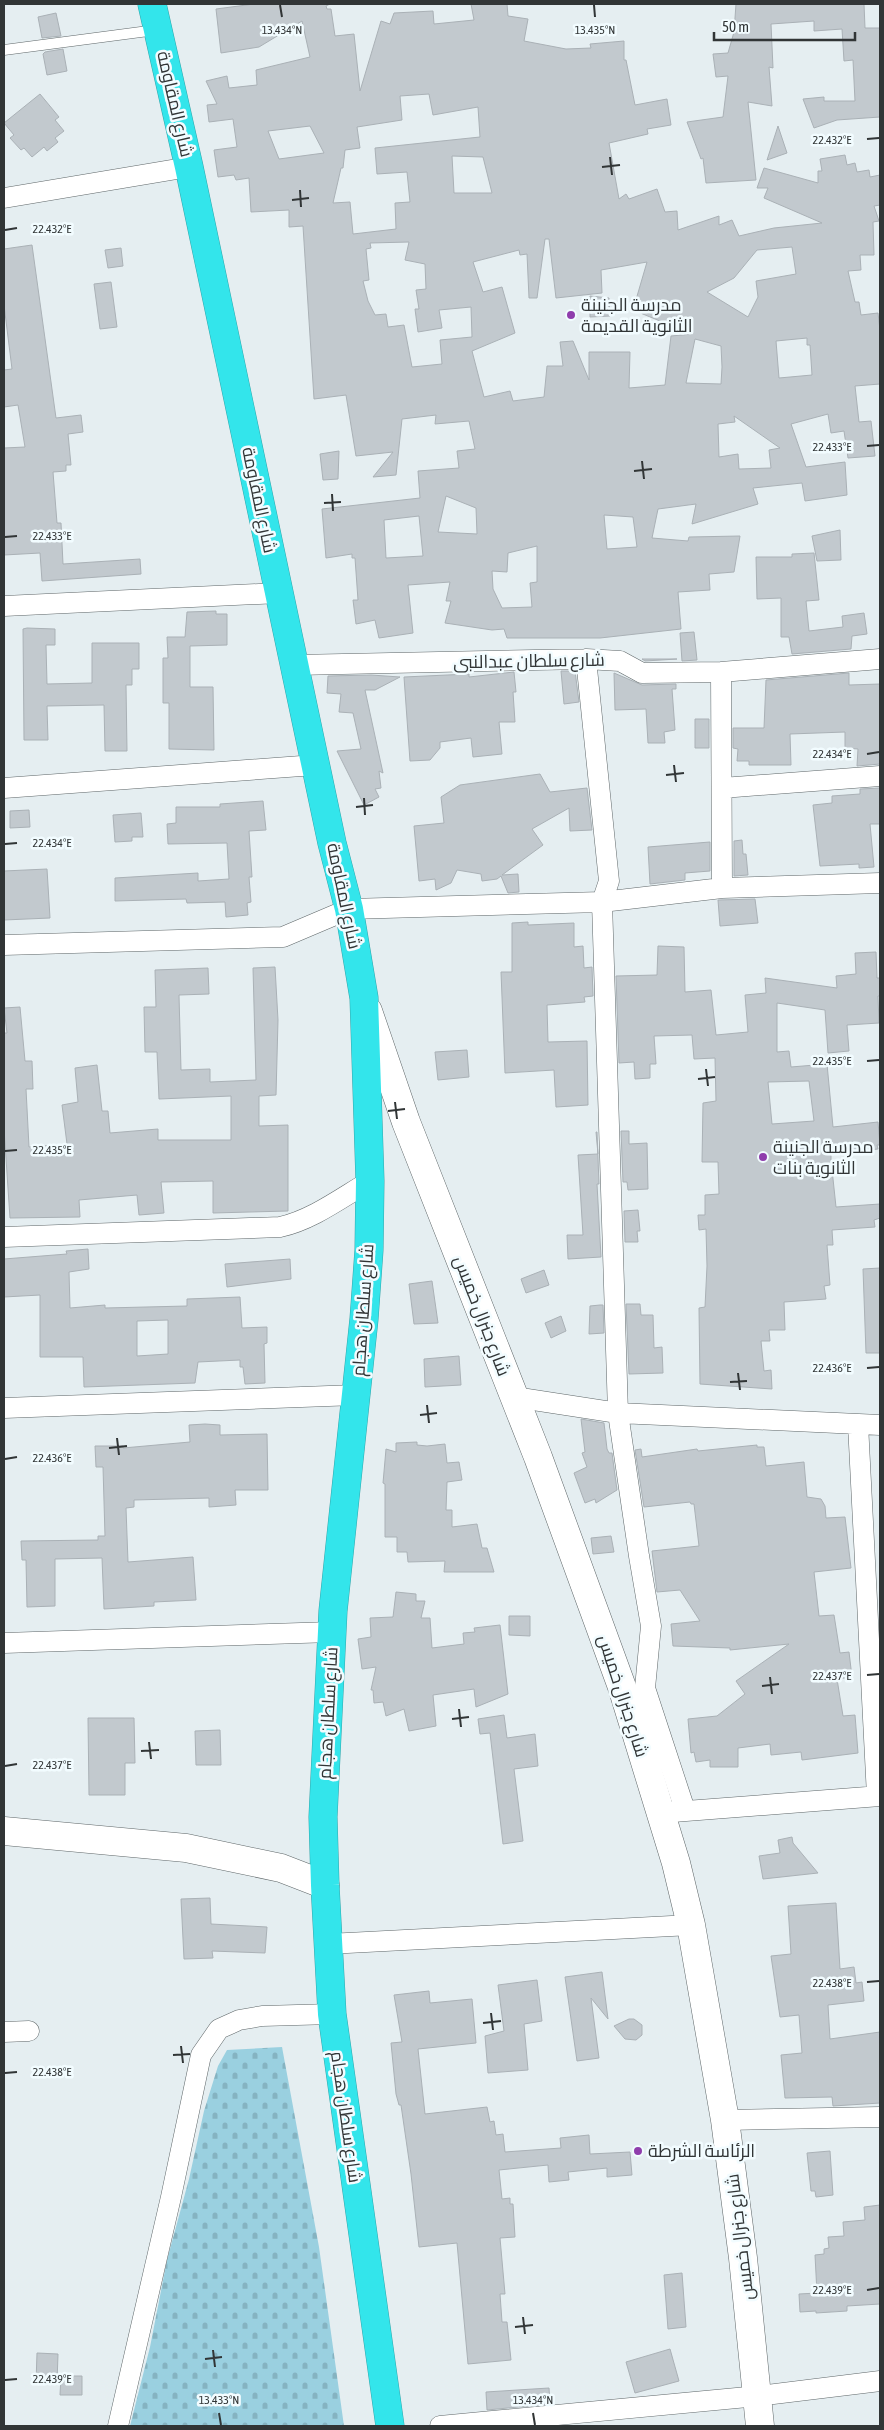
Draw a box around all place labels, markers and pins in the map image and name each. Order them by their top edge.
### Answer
place label: مدرسة الجنينة الثانوية القديمة [581,294,693,337]
marker: مدرسة الجنينة الثانوية القديمة [565,309,577,321]
place label: مدرسة الجنينة الثانوية بنات [773,1136,874,1179]
marker: مدرسة الجنينة الثانوية بنات [757,1151,769,1163]
place label: الرئاسة الشرطة [648,2140,755,2162]
marker: الرئاسة الشرطة [632,2145,644,2157]

